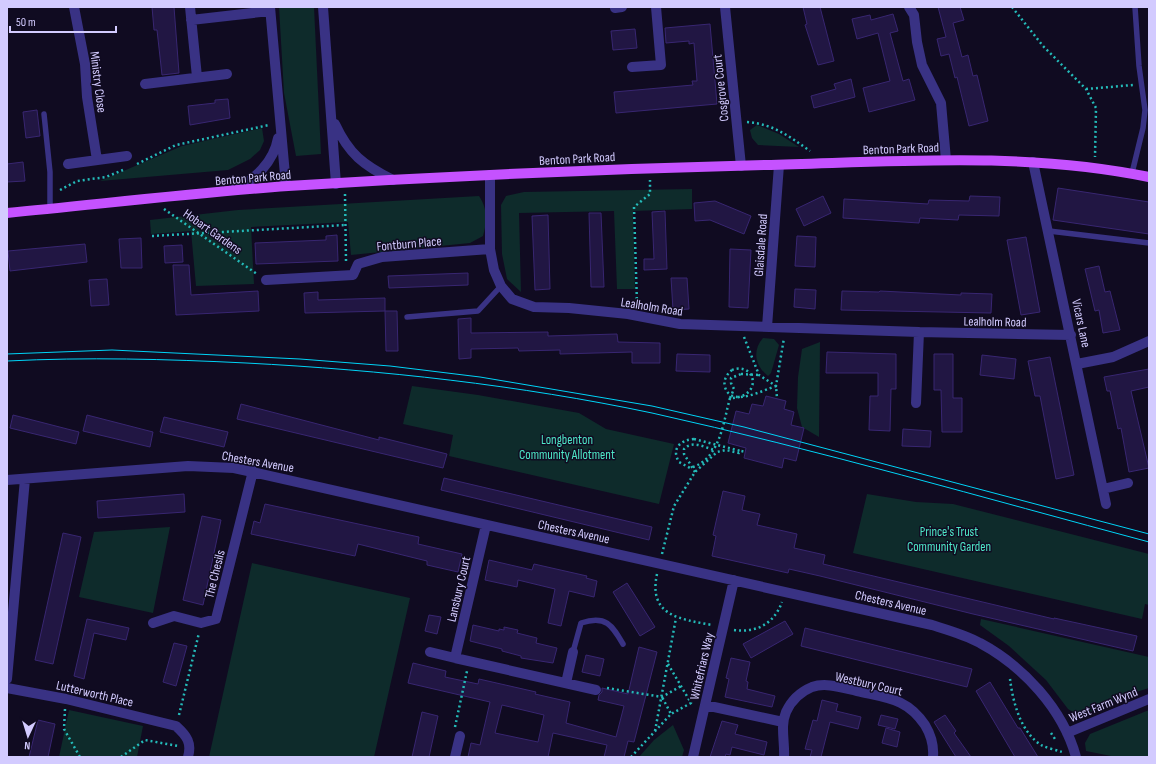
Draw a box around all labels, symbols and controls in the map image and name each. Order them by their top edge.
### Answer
scale bar [10,8,116,34]
text: 50 m [16,15,36,30]
street label: Ministry Close [86,51,110,114]
street label: Cosgrove Court [710,54,732,122]
street label: Benton Park Road [863,140,939,158]
street label: Benton Park Road [539,149,616,169]
street label: Benton Park Road [214,167,292,189]
street label: Hobart Gardens [180,206,245,258]
street label: Glaisdale Road [751,213,771,277]
street label: Fontburn Place [376,233,442,255]
street label: Lealholm Road [620,294,684,320]
street label: Vicars Lane [1068,297,1094,349]
street label: Lealholm Road [963,313,1027,331]
park label: Longbenton Community Allotment [519,432,615,463]
street label: Chesters Avenue [221,448,295,476]
street label: Chesters Avenue [536,517,611,547]
park label: Prince's Trust Community Garden [907,524,991,555]
street label: The Chesils [201,548,229,600]
street label: Lansbury Court [444,555,474,624]
street label: Chesters Avenue [853,587,928,619]
street label: Whitefriars Way [686,631,718,702]
street label: Westbury Court [833,668,904,700]
street label: Lutterworth Place [55,677,135,711]
street label: West Farm Wynd [1067,684,1140,726]
north arrow [8,716,48,756]
text: N [24,739,31,752]

